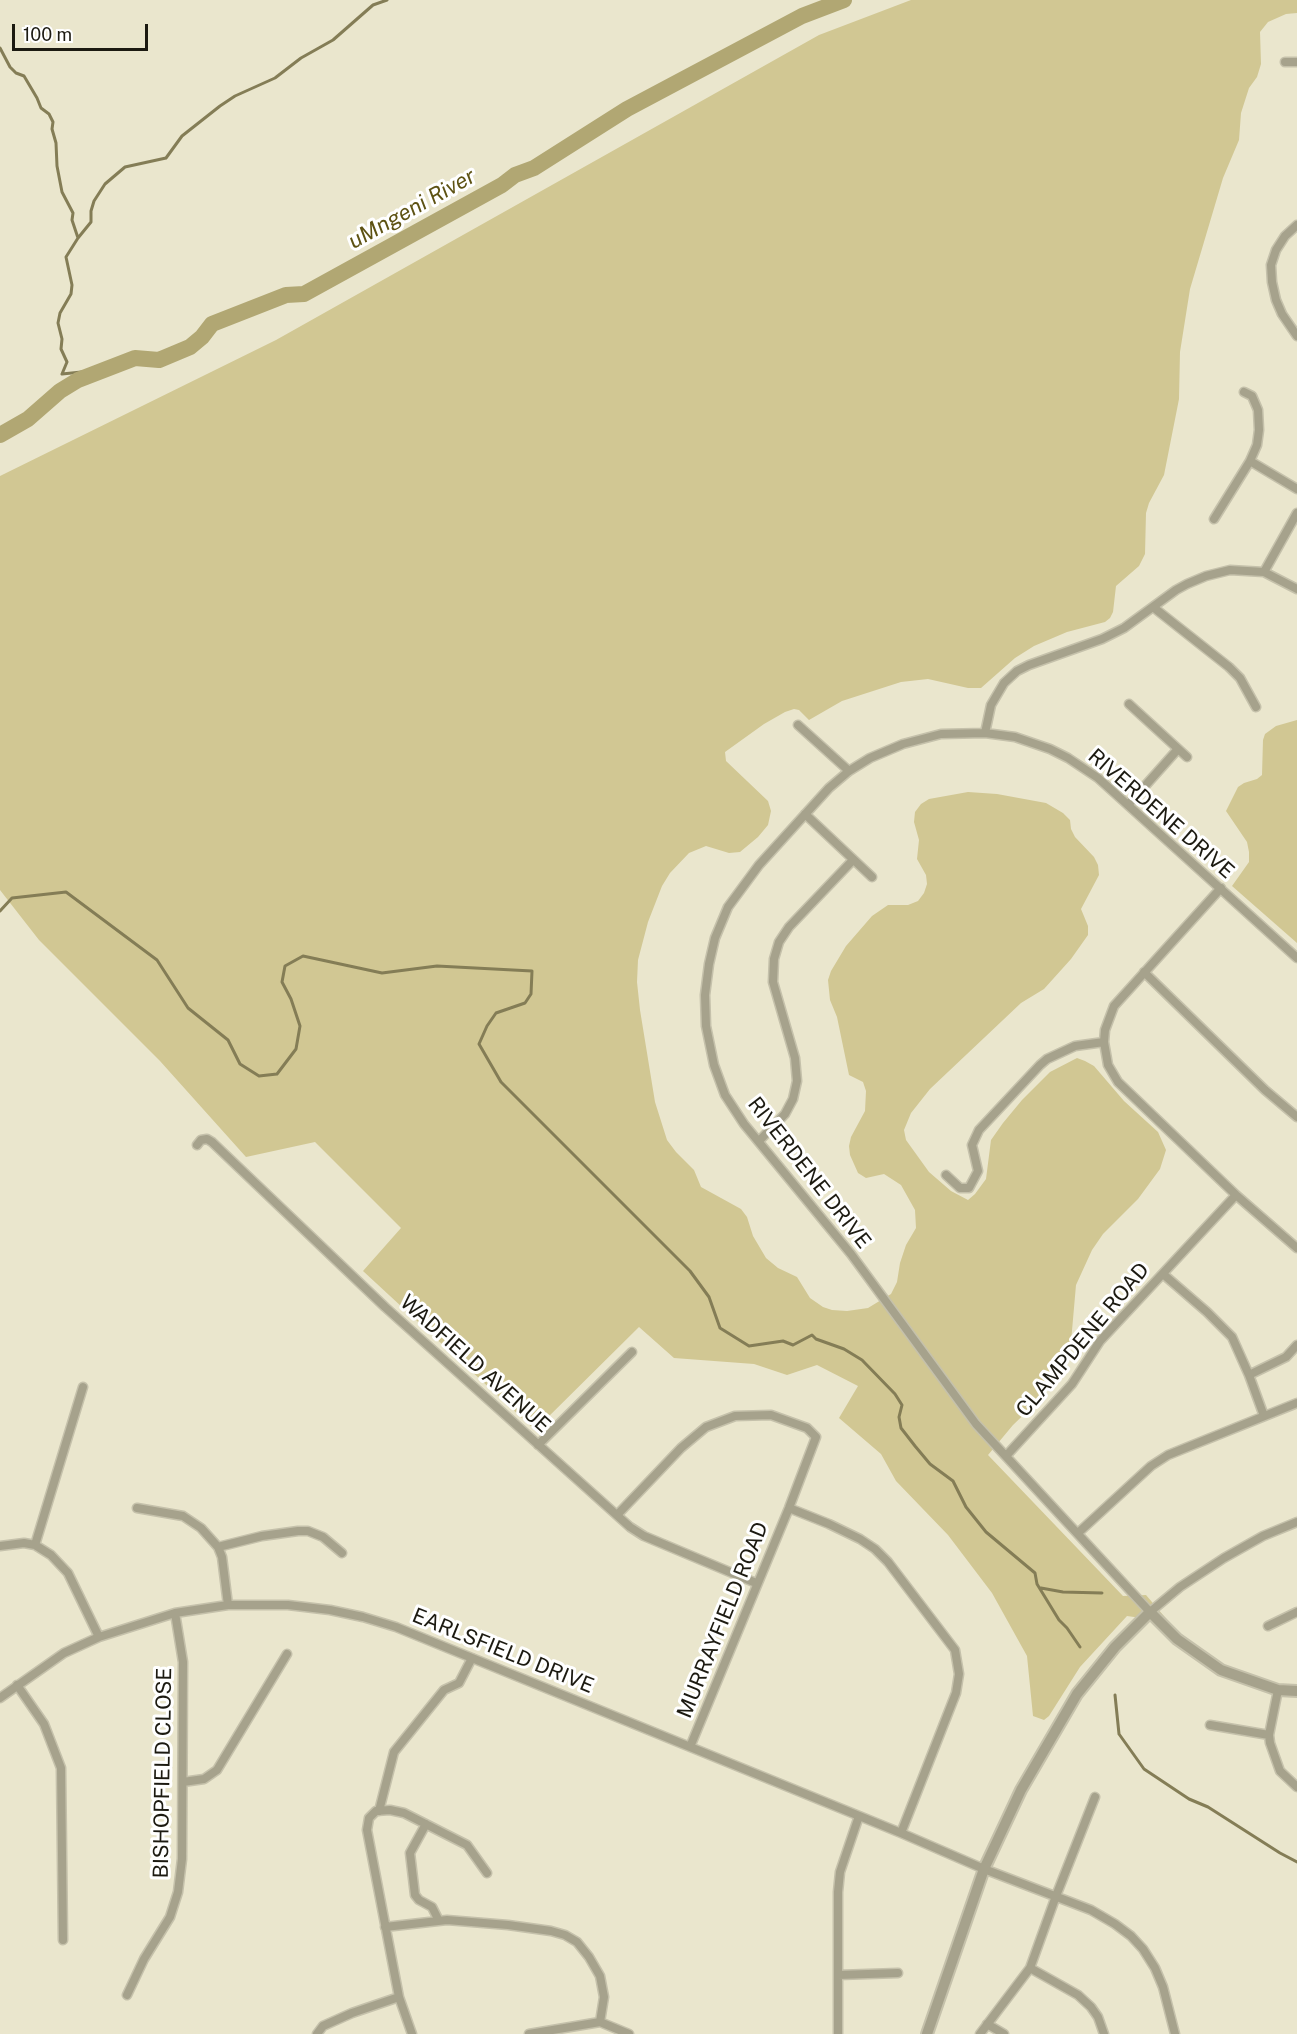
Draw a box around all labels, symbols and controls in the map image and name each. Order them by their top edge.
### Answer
scale bar [15,12,152,50]
text: 100 m [23,24,72,45]
water label: uMngeni River [344,163,480,255]
street label: RIVERDENE DRIVE [1083,744,1239,884]
street label: RIVERDENE DRIVE [742,1092,876,1254]
street label: CLAMPDENE ROAD [1011,1258,1155,1422]
street label: WADFIELD AVENUE [395,1290,555,1438]
street label: MURRAYFIELD ROAD [672,1518,774,1722]
street label: EARLSFIELD DRIVE [408,1603,598,1699]
street label: BISHOPFIELD CLOSE [149,1667,177,1879]

